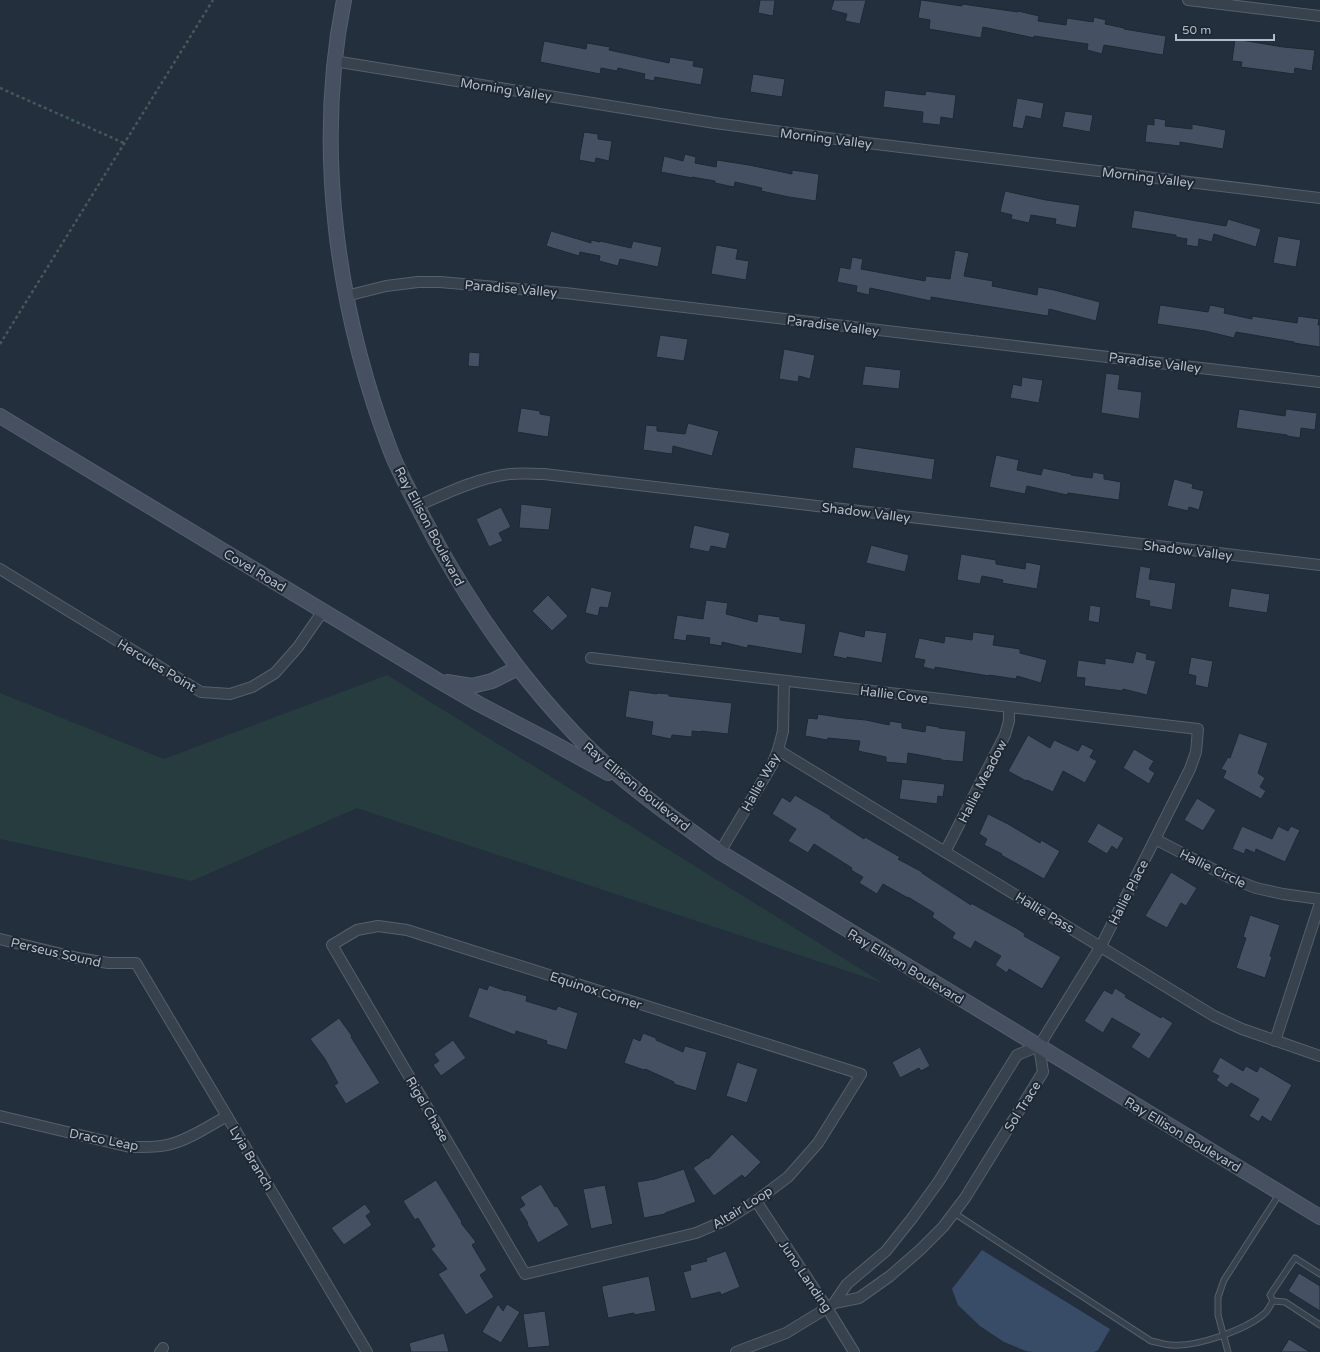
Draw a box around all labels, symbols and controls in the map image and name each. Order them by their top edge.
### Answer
scale bar [1176,16,1274,42]
text: 50 m [1182,23,1211,37]
street label: Morning Valley [459,75,553,105]
street label: Morning Valley [779,125,873,153]
street label: Morning Valley [1101,164,1195,192]
street label: Paradise Valley [464,277,558,301]
street label: Paradise Valley [786,312,880,340]
street label: Paradise Valley [1108,349,1202,377]
street label: Ray Ellison Boulevard [391,464,467,589]
street label: Shadow Valley [821,500,911,526]
street label: Shadow Valley [1143,538,1233,564]
street label: Covel Road [220,546,289,596]
street label: Hercules Point [114,636,199,696]
street label: Hallie Cove [859,683,929,707]
street label: Hallie Meadow [955,737,1011,826]
street label: Ray Ellison Boulevard [580,739,693,835]
street label: Hallie Way [738,750,783,815]
street label: Hallie Circle [1177,846,1248,892]
street label: Hallie Place [1106,857,1152,928]
street label: Hallie Pass [1012,889,1077,937]
street label: Ray Ellison Boulevard [845,926,966,1008]
street label: Perseus Sound [9,935,102,971]
street label: Equinox Corner [548,969,644,1013]
street label: Rigel Chase [402,1074,452,1145]
street label: Sol Trace [1001,1078,1045,1135]
street label: Ray Ellison Boulevard [1122,1094,1243,1176]
street label: Lyia Branch [226,1123,277,1194]
street label: Draco Leap [68,1125,140,1155]
street label: Altair Loop [709,1183,776,1233]
street label: Juno Landing [775,1237,835,1316]

